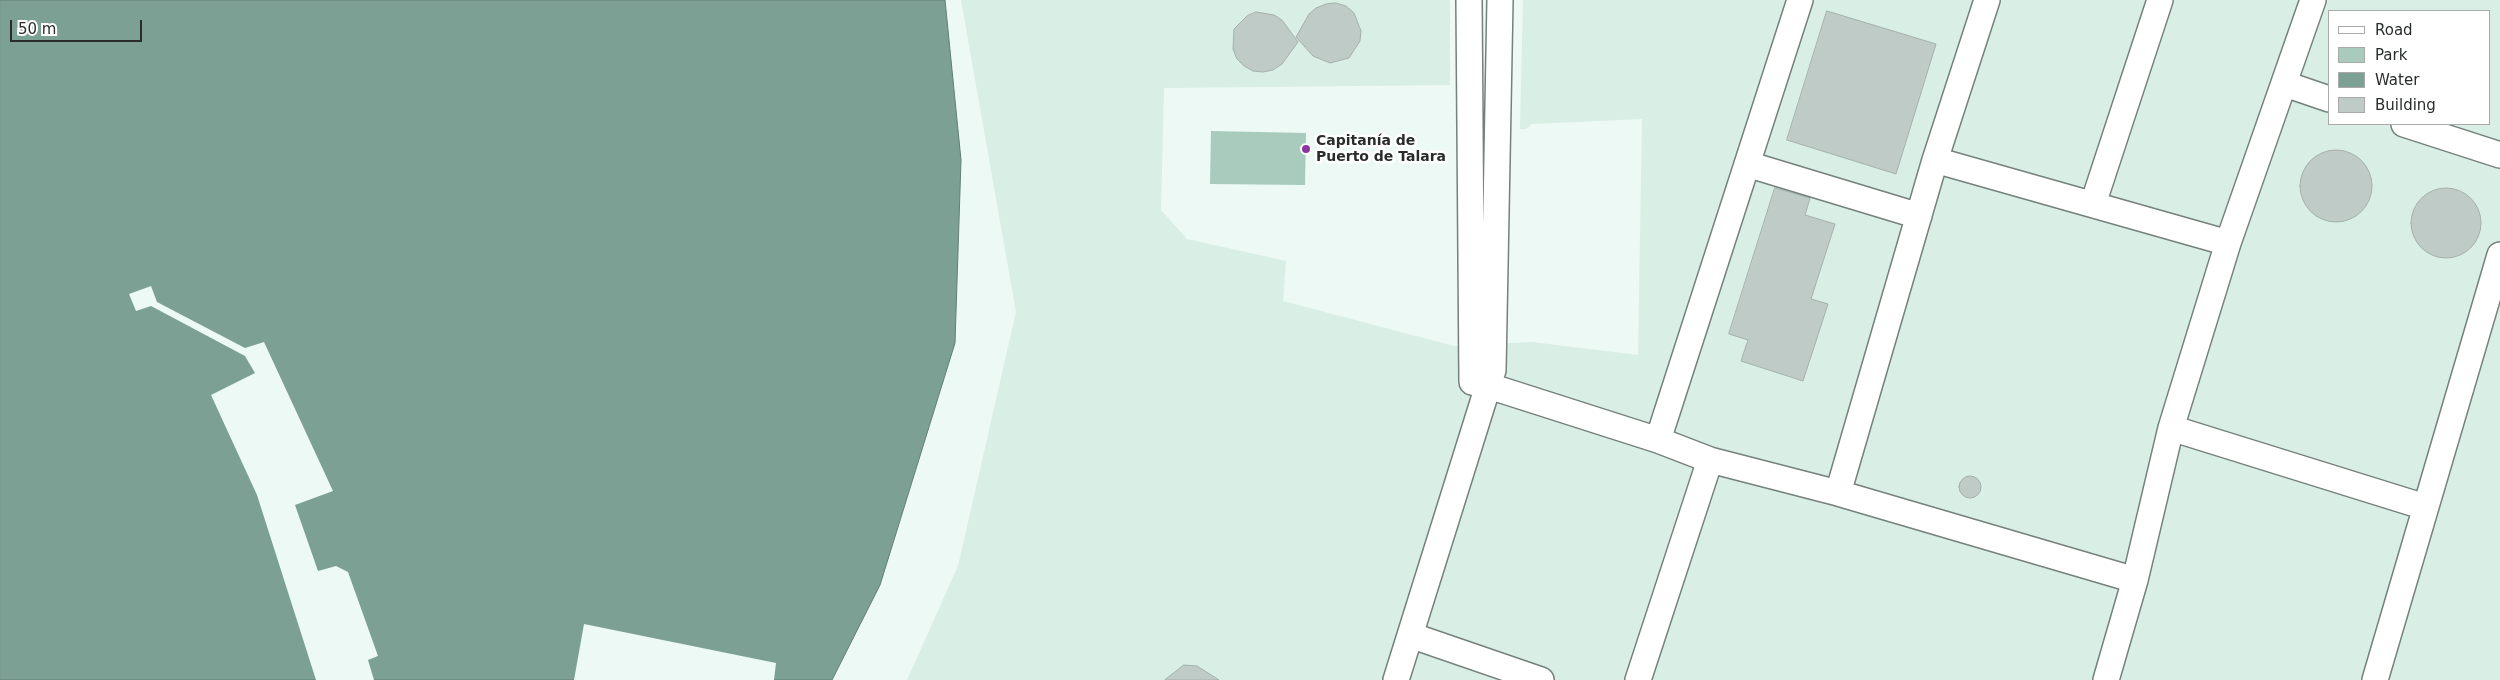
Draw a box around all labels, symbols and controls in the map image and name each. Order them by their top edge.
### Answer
scale bar [12,10,145,42]
legend [2328,10,2490,125]
text: 50 m [18,20,56,38]
text: Road [2375,21,2413,39]
text: Park [2375,46,2407,64]
text: Water [2375,71,2419,89]
text: Building [2375,96,2436,114]
place label: Capitanía de Puerto de Talara [1316,133,1446,166]
marker: Capitanía de Puerto de Talara [1300,143,1312,155]

